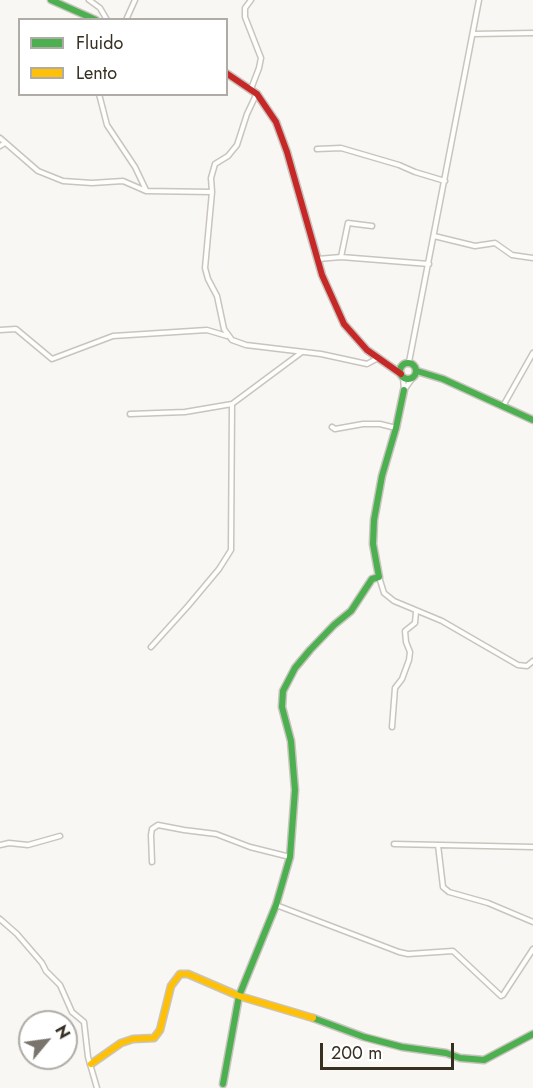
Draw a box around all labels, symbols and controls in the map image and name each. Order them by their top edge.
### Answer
legend [18,18,228,96]
text: Fluido [76,30,123,56]
text: Lento [76,60,117,86]
north arrow [18,1010,78,1070]
text: N [49,1021,76,1043]
scale bar [323,1031,456,1069]
text: 200 m [331,1040,382,1066]

